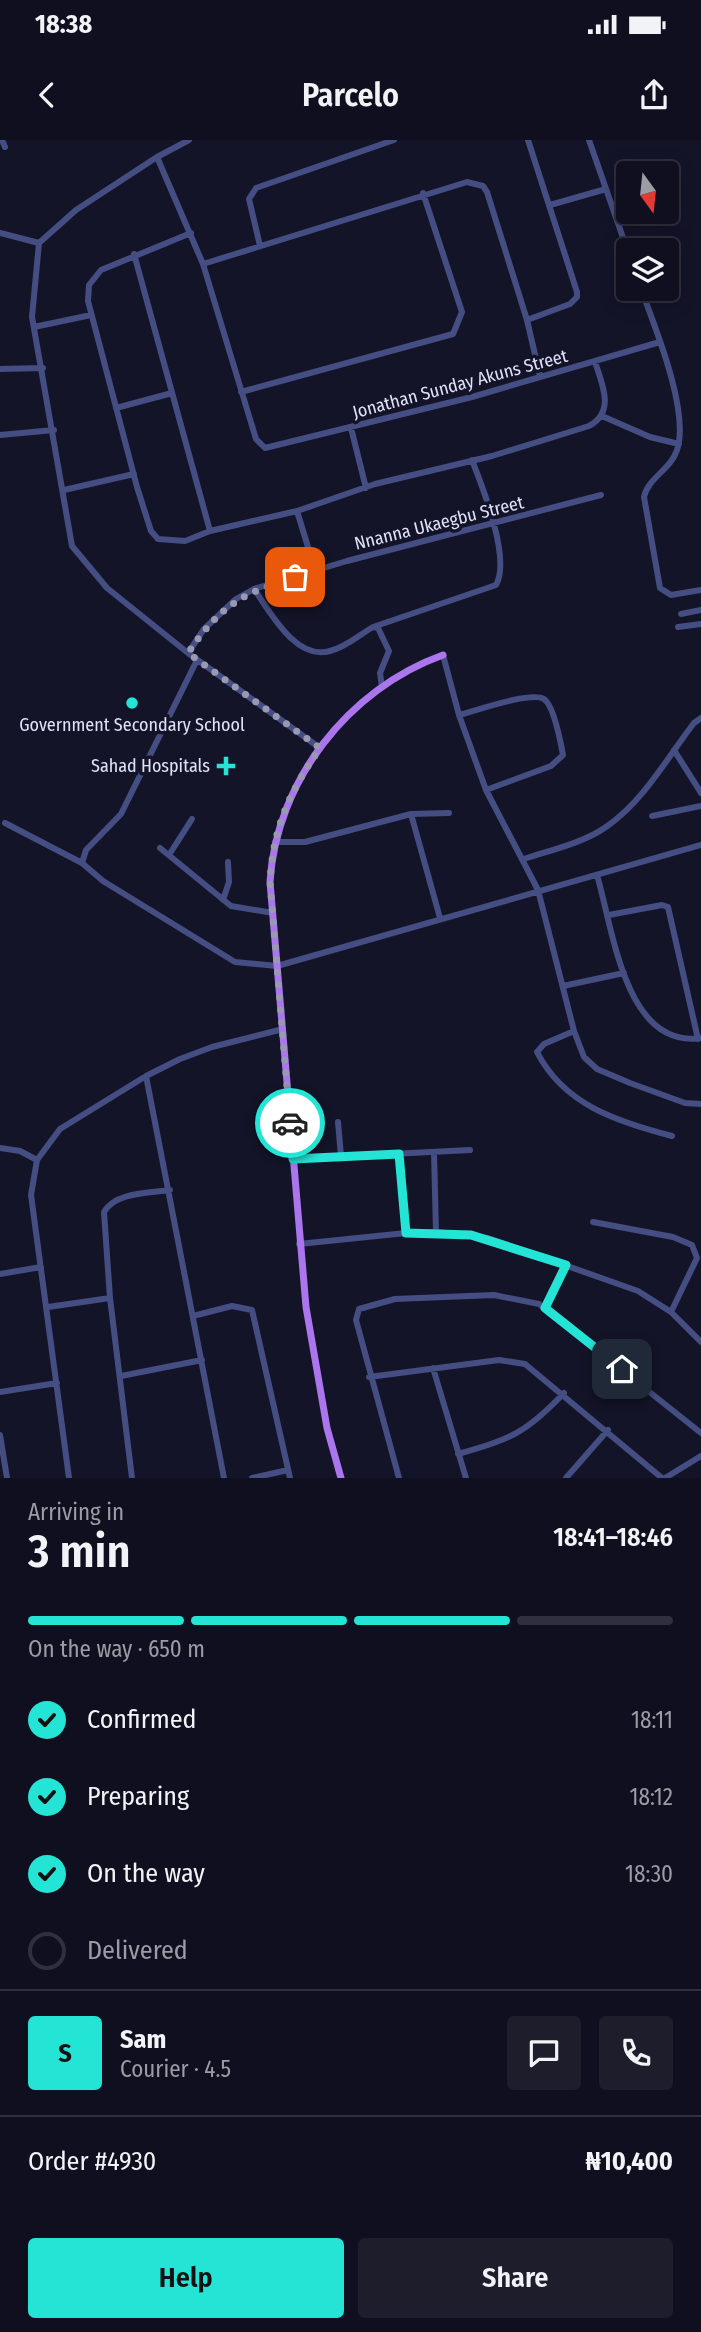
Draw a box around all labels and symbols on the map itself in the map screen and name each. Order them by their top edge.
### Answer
north arrow [616,161,679,224]
street label: Jonathan Sunday Akuns Street [350,345,570,423]
street label: Nnanna Ukaegbu Street [352,491,526,555]
pin [265,547,325,607]
marker: Government Secondary School [124,695,140,711]
place label: Government Secondary School [19,714,245,736]
place label: Sahad Hospitals [91,755,210,777]
marker: Sahad Hospitals [216,756,236,776]
courier [255,1088,325,1158]
pin [592,1339,652,1399]

